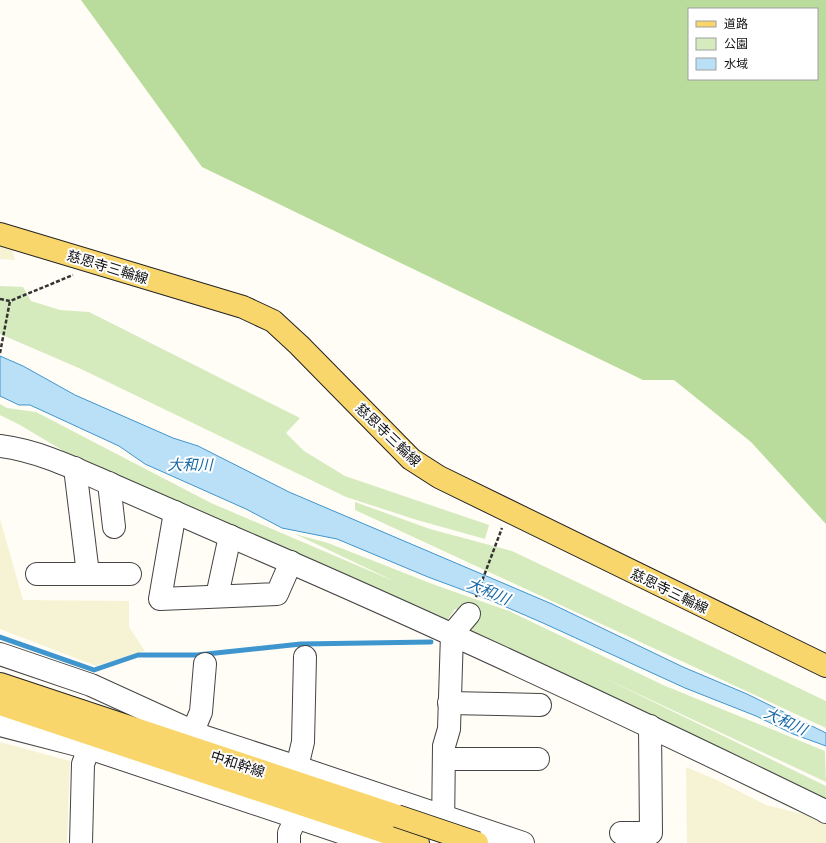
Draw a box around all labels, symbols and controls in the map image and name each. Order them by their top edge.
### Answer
legend [688,8,818,80]
text: 道路 [724,14,748,32]
text: 公園 [724,34,748,52]
text: 水域 [724,54,748,72]
street label: 慈恩寺三輪線 [65,244,151,288]
street label: 慈恩寺三輪線 [352,398,426,470]
water label: 大和川 [167,452,214,475]
street label: 慈恩寺三輪線 [628,563,712,617]
water label: 大和川 [464,571,516,610]
water label: 大和川 [761,700,813,741]
street label: 中和幹線 [208,745,268,781]

